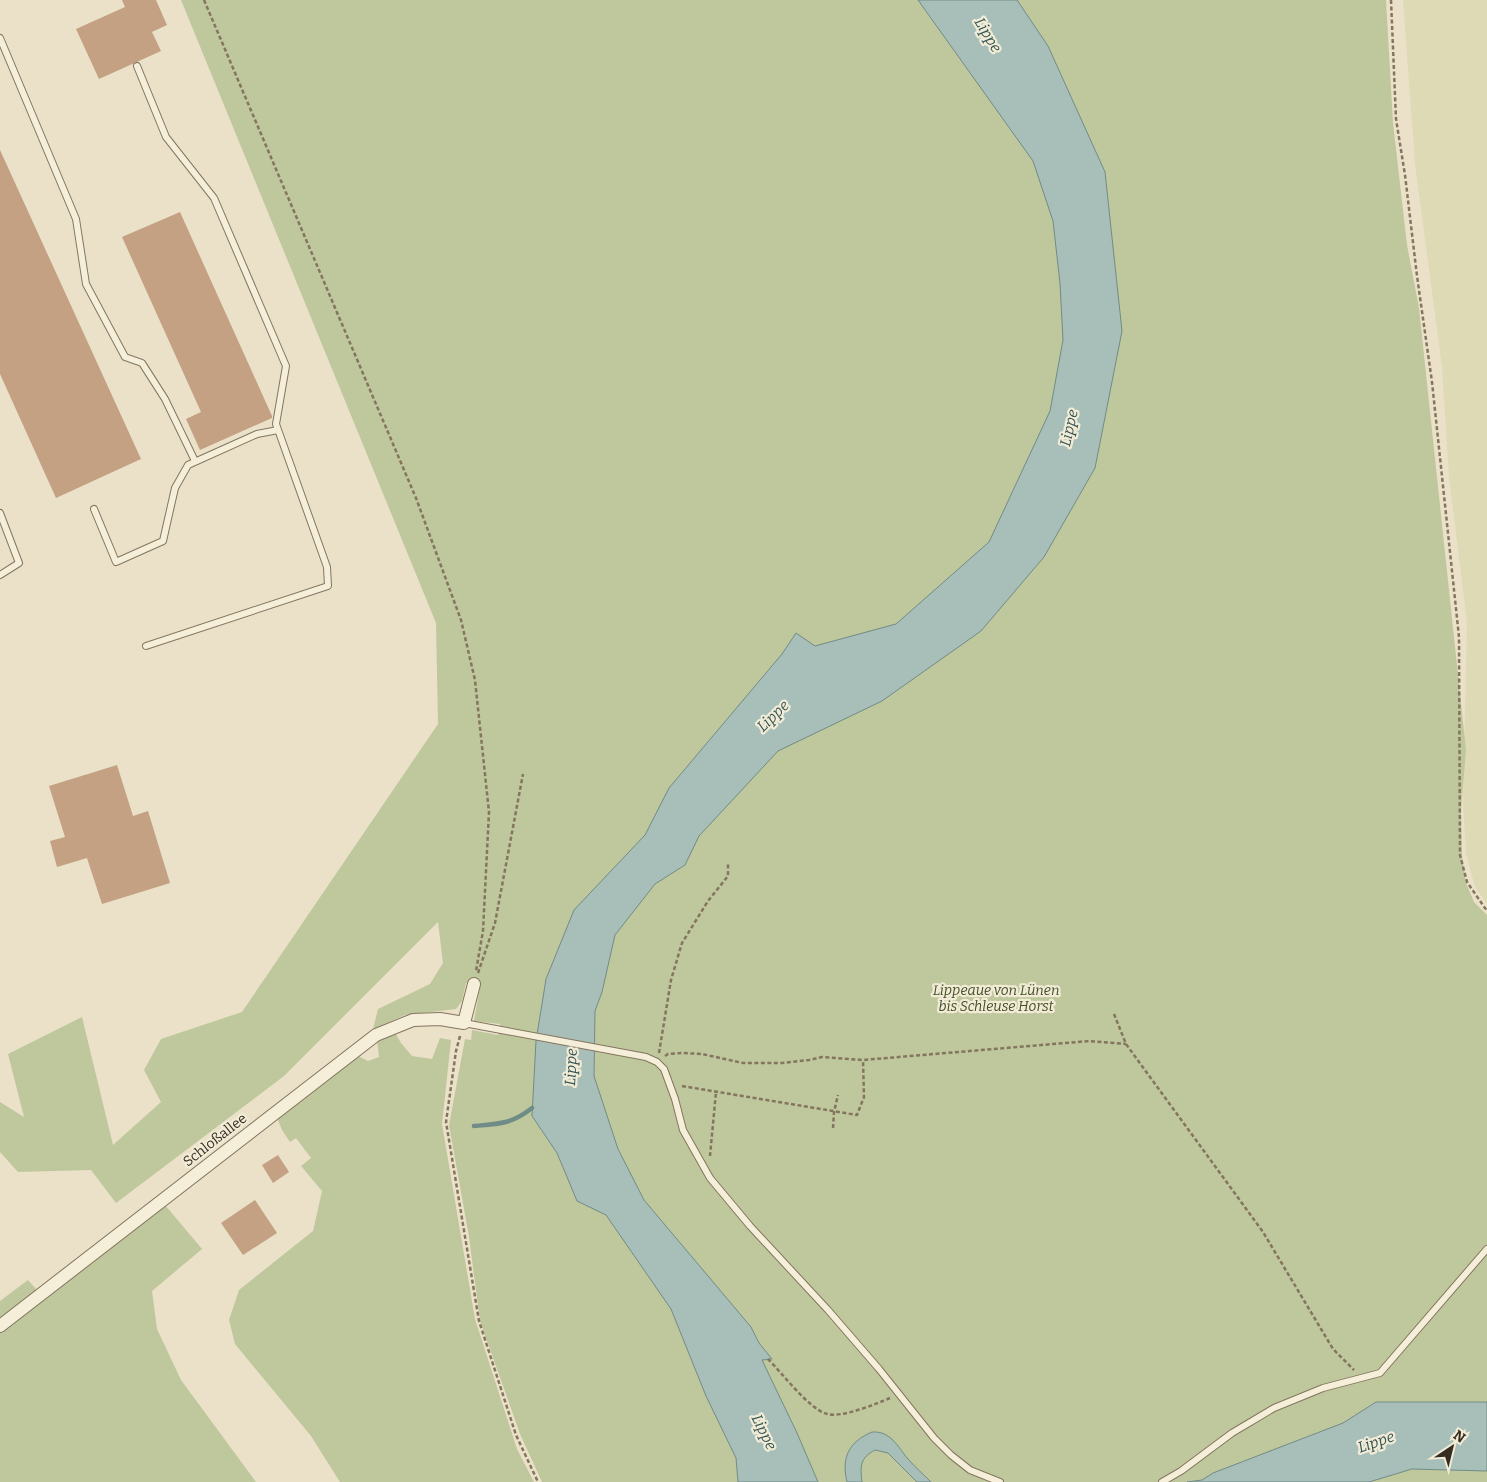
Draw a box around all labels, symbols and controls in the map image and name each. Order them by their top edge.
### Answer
water label: Lippe [971,14,1006,56]
water label: Lippe [1056,407,1082,448]
water label: Lippe [753,696,793,735]
park label: Lippeaue von Lünen bis Schleuse Horst [933,982,1059,1015]
water label: Lippe [561,1047,581,1086]
street label: Schloßallee [180,1110,250,1170]
water label: Lippe [748,1411,780,1453]
north arrow [1427,1422,1477,1472]
water label: Lippe [1355,1427,1397,1457]
text: N [1450,1427,1469,1447]

